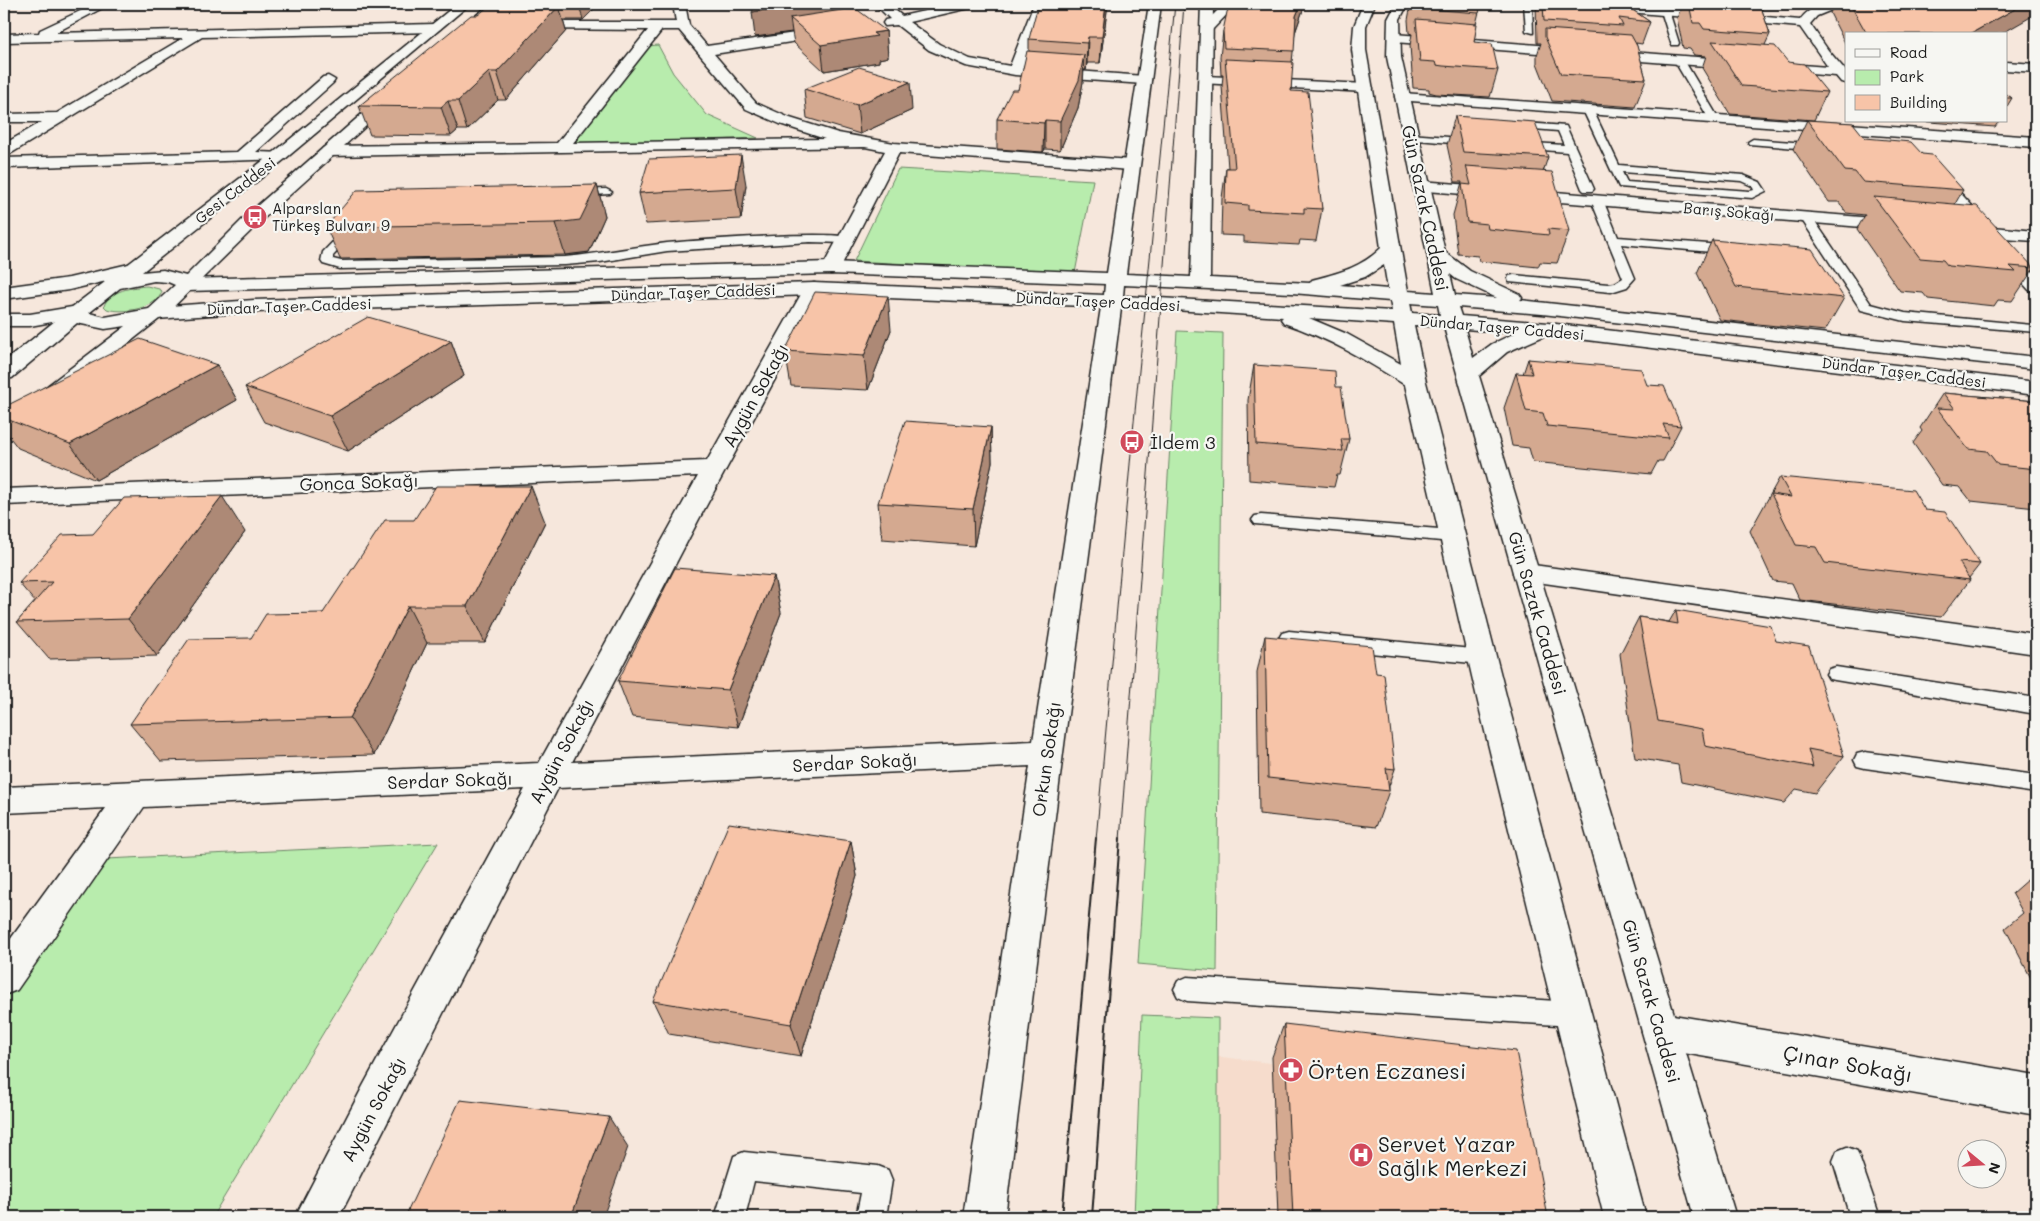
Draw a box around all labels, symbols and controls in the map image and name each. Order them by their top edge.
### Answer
legend [1845,32,2008,122]
text: Road [1890,42,1927,62]
text: Park [1890,66,1924,86]
text: Building [1890,92,1947,112]
street label: Gün Sazak Caddesi [1397,123,1455,293]
street label: Gesi Caddesi [190,152,280,228]
street label: Barış Sokağı [1683,197,1775,225]
place label: Alparslan Türkeş Bulvarı 9 [272,198,390,235]
bus stop icon: Alparslan Türkeş Bulvarı 9 [242,204,268,230]
street label: Dündar Taşer Caddesi [610,279,776,305]
street label: Dündar Taşer Caddesi [1015,287,1181,315]
street label: Dündar Taşer Caddesi [206,293,372,319]
street label: Dündar Taşer Caddesi [1419,310,1585,344]
street label: Aygün Sokağı [716,339,794,451]
street label: Dündar Taşer Caddesi [1821,352,1987,392]
bus stop icon: İldem 3 [1119,429,1145,455]
place label: İldem 3 [1150,430,1216,454]
street label: Gonca Sokağı [299,468,419,496]
street label: Gün Sazak Caddesi [1503,528,1573,698]
street label: Aygün Sokağı [523,694,599,808]
street label: Orkun Sokağı [1026,700,1066,818]
street label: Serdar Sokağı [792,747,918,777]
street label: Serdar Sokağı [387,766,513,794]
street label: Gün Sazak Caddesi [1617,916,1687,1086]
street label: Çınar Sokağı [1781,1038,1915,1088]
street label: Aygün Sokağı [335,1052,411,1166]
pharmacy icon: Örten Eczanesi [1278,1057,1304,1083]
place label: Örten Eczanesi [1308,1057,1466,1084]
place label: Servet Yazar Sağlık Merkezi [1378,1130,1527,1181]
north arrow [1958,1138,2008,1188]
hospital icon: Servet Yazar Sağlık Merkezi [1348,1142,1374,1168]
text: N [1984,1160,2006,1176]

